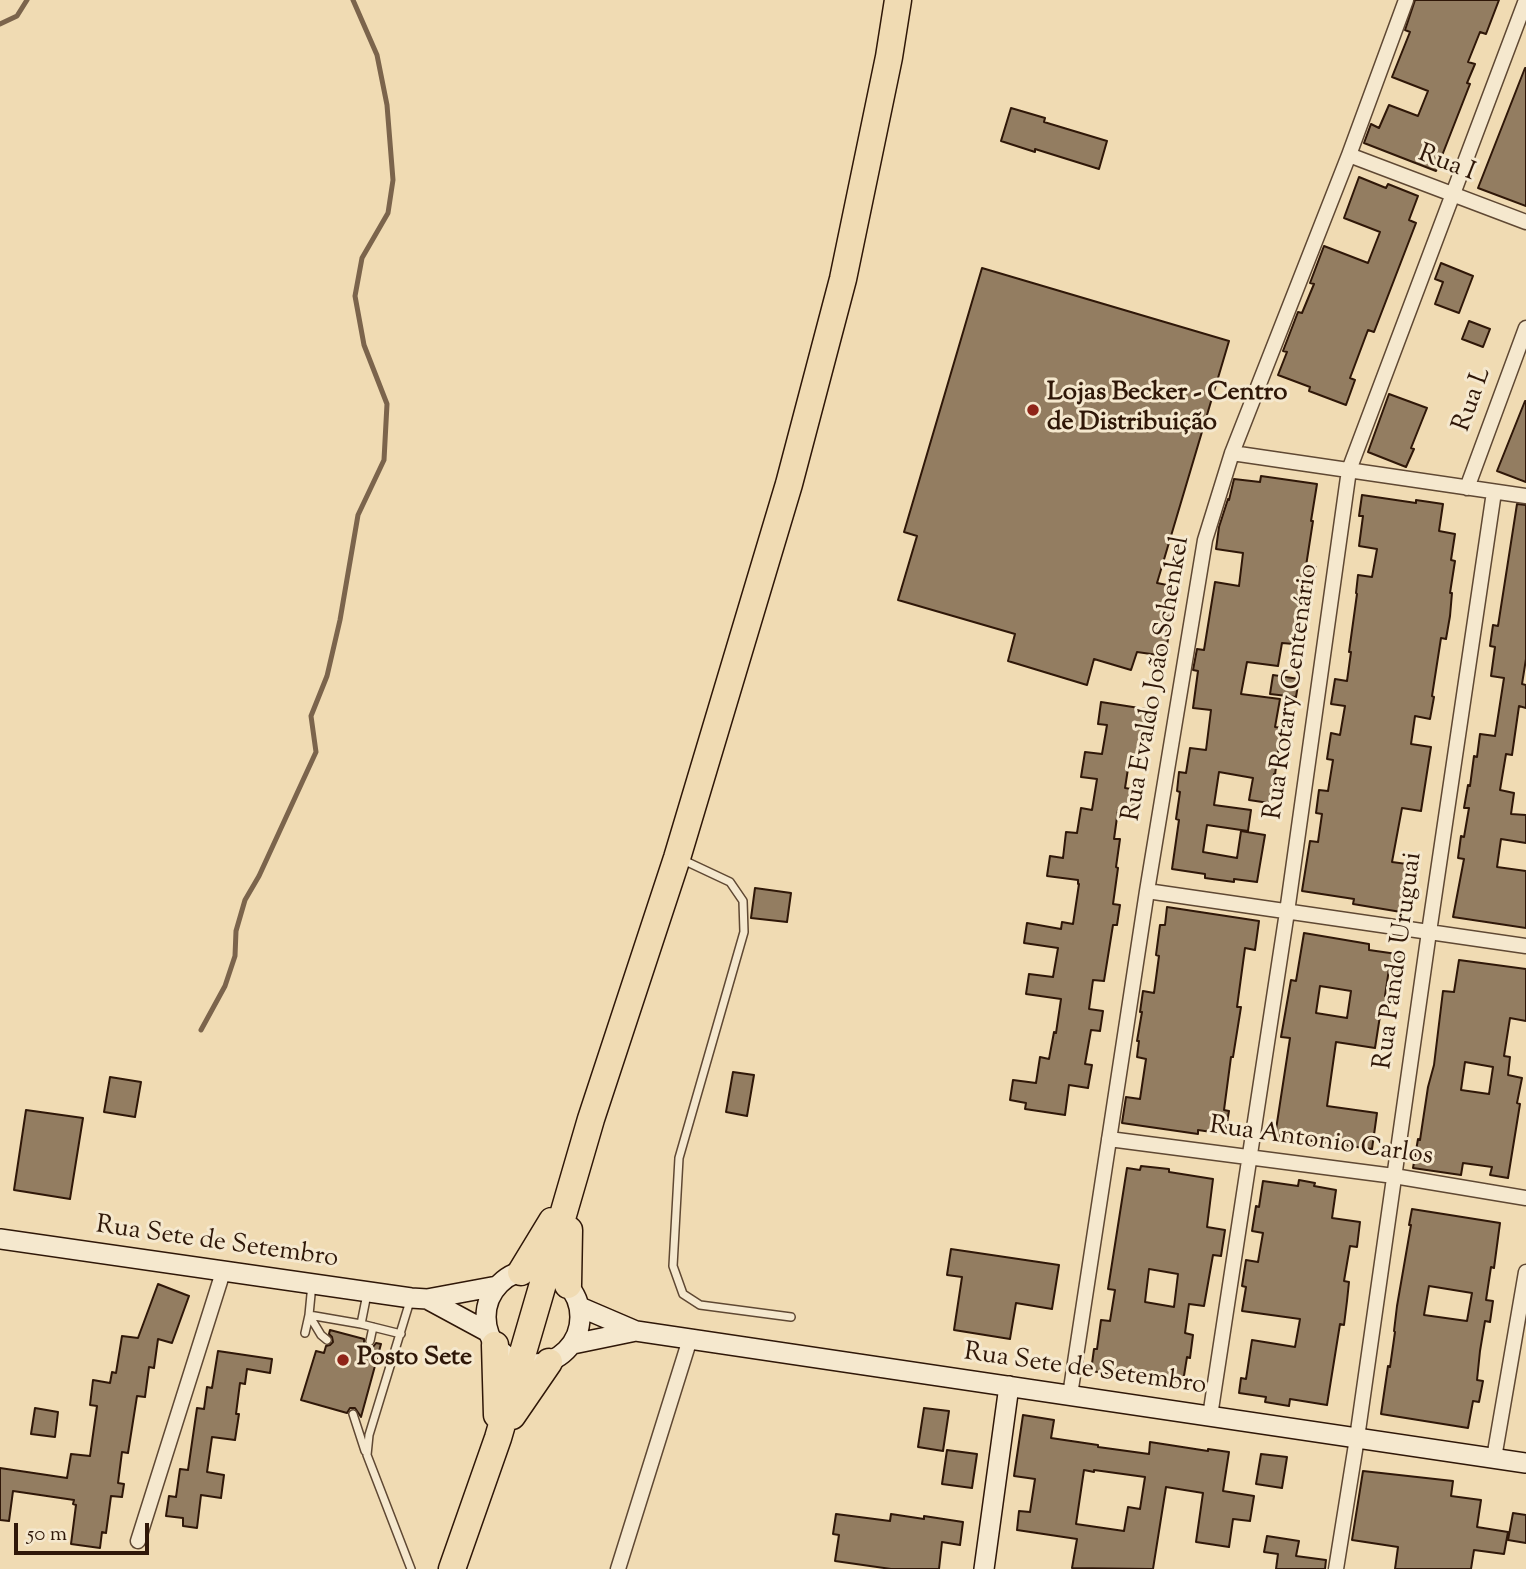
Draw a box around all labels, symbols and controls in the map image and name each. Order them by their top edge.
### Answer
street label: Rua I [1413,140,1479,190]
street label: Rua L [1448,364,1500,436]
place label: Lojas Becker - Centro de Distribuição [1047,379,1288,440]
marker: Lojas Becker - Centro de Distribuição [1025,402,1041,418]
street label: Rua Evaldo João Schenkel [1118,534,1198,824]
street label: Rua Rotary Centenário [1260,562,1326,822]
street label: Rua Pando Uruguai [1369,850,1431,1072]
street label: Rua Antonio Carlos [1207,1112,1435,1174]
street label: Rua Sete de Setembro [94,1212,340,1276]
street label: Rua Sete de Setembro [962,1339,1208,1403]
place label: Posto Sete [357,1344,472,1376]
marker: Posto Sete [335,1352,351,1368]
scale bar [18,1510,152,1554]
text: 50 m [27,1520,67,1550]

